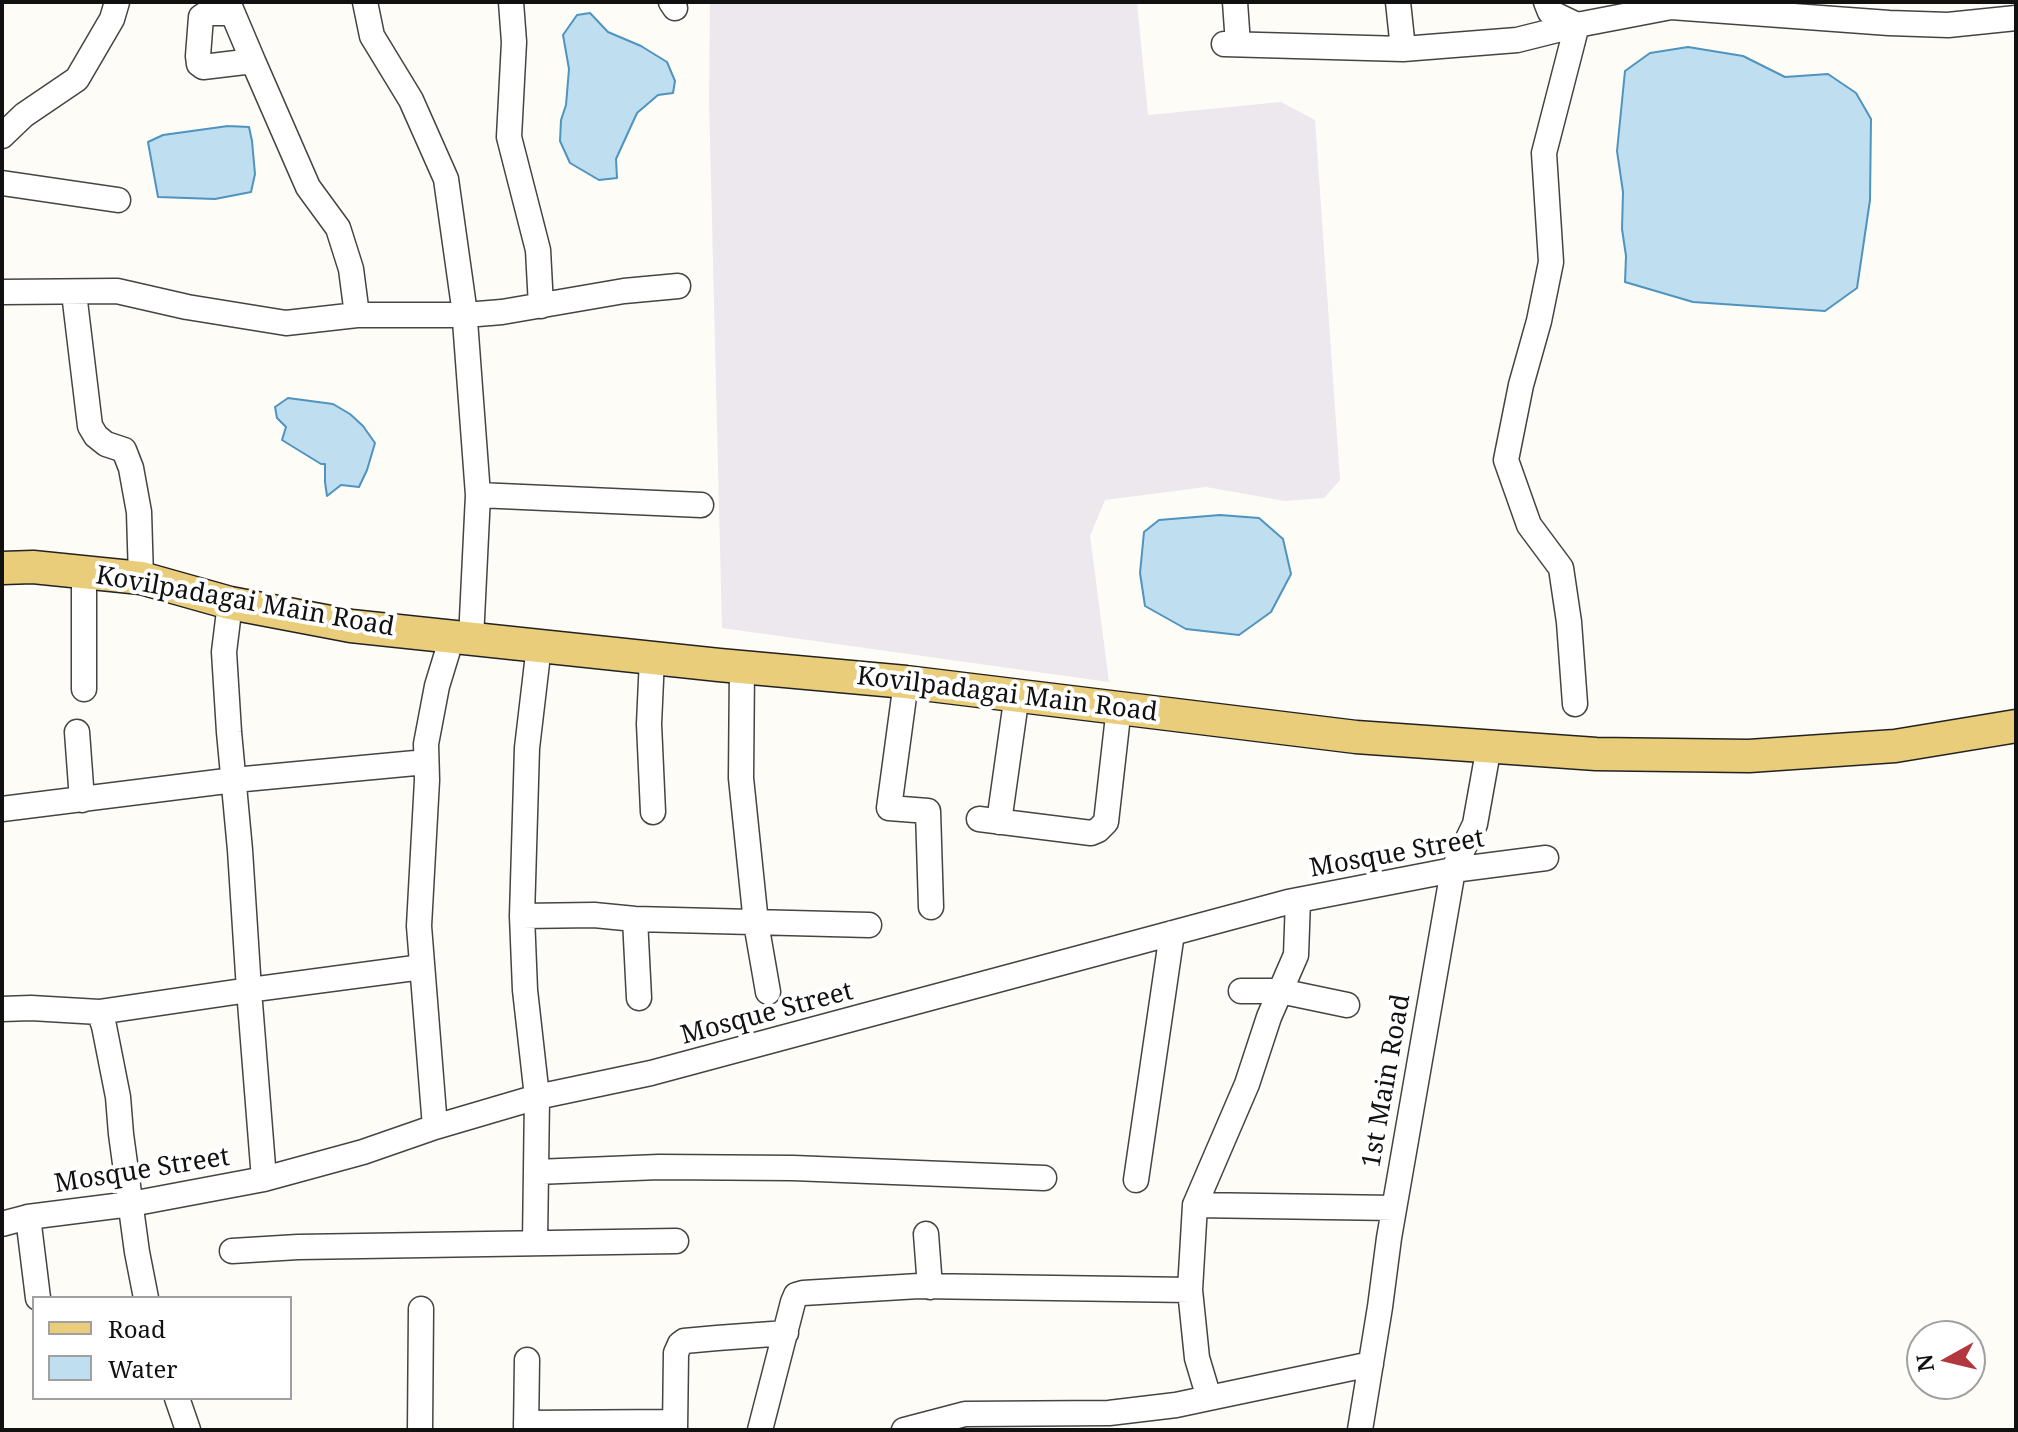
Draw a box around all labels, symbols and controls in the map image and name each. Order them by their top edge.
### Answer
street label: Kovilpadagai Main Road [93,560,397,644]
street label: Kovilpadagai Main Road [855,661,1159,729]
street label: Mosque Street [1307,823,1487,885]
street label: Mosque Street [678,976,856,1052]
street label: 1st Main Road [1356,992,1418,1170]
street label: Mosque Street [52,1142,232,1200]
legend [32,1296,292,1400]
text: Road [108,1312,166,1345]
north arrow [1906,1320,1986,1400]
text: Water [108,1352,178,1385]
text: N [1908,1352,1940,1374]

